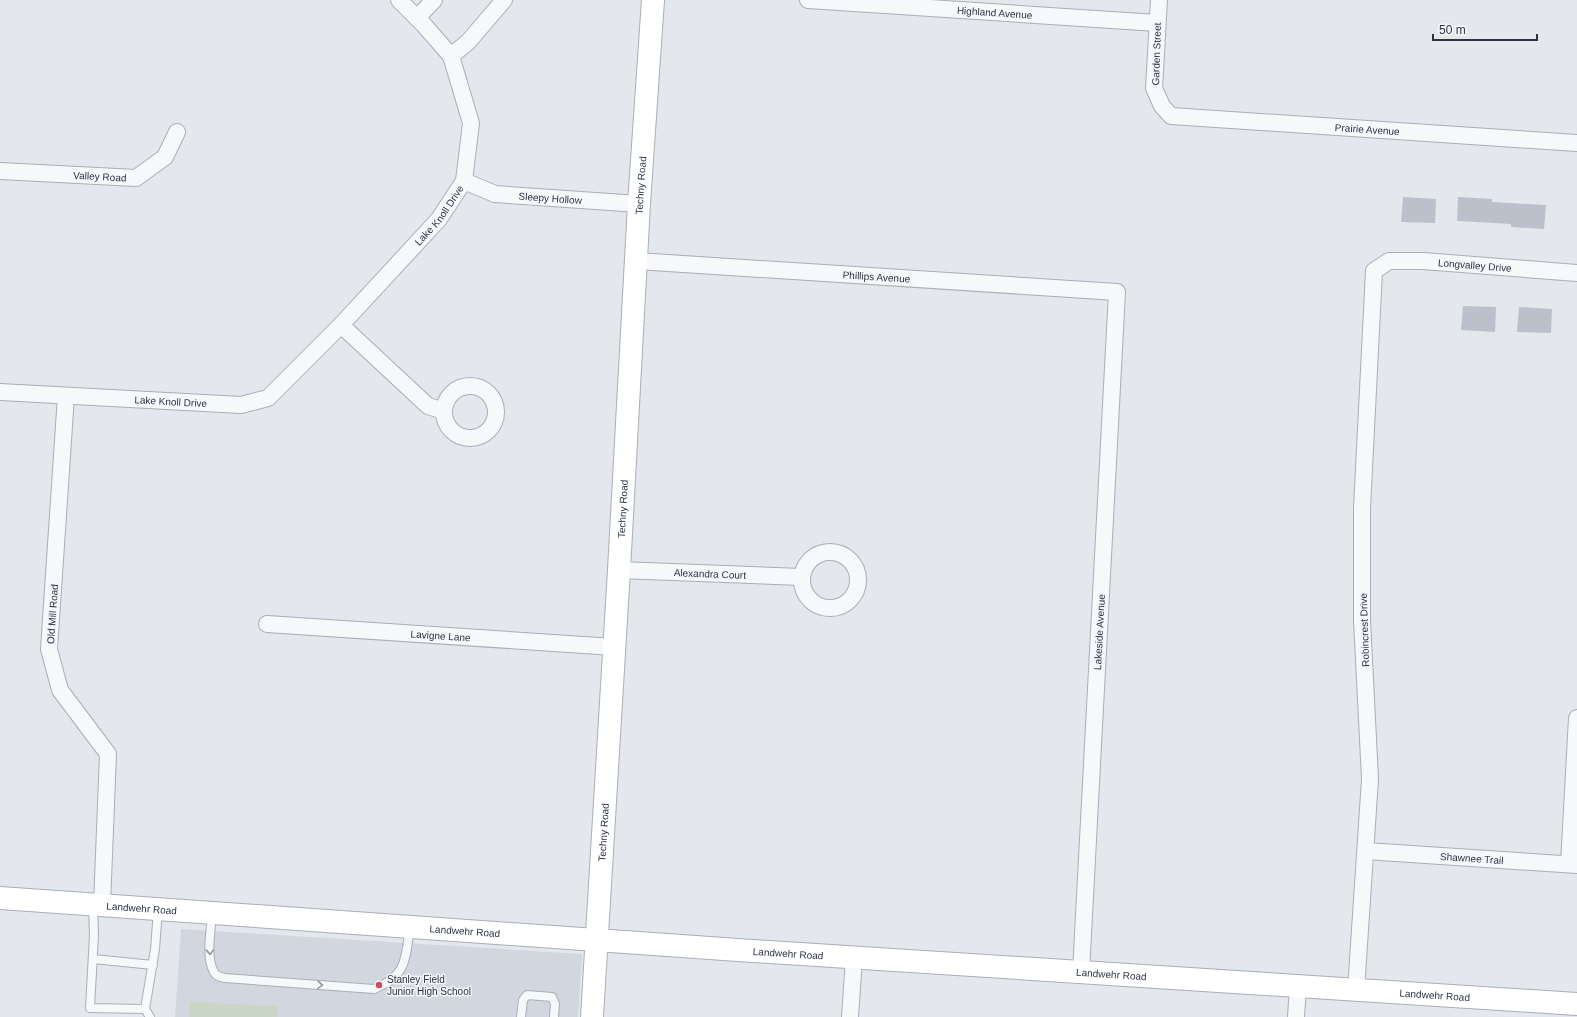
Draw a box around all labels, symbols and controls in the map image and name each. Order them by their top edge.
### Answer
street label: Highland Avenue [957,5,1033,21]
scale bar [1433,16,1537,42]
street label: Garden Street [1150,22,1163,86]
text: 50 m [1439,23,1466,37]
street label: Prairie Avenue [1334,122,1400,137]
street label: Techny Road [633,156,648,215]
street label: Valley Road [73,170,127,184]
street label: Lake Knoll Drive [413,183,466,248]
street label: Sleepy Hollow [518,191,583,206]
street label: Longvalley Drive [1437,257,1513,274]
street label: Phillips Avenue [842,269,911,285]
street label: Lake Knoll Drive [134,394,208,409]
street label: Techny Road [616,479,630,538]
street label: Alexandra Court [674,567,746,581]
street label: Old Mill Road [45,584,60,644]
street label: Robincrest Drive [1358,592,1371,667]
street label: Lakeside Avenue [1092,593,1107,670]
street label: Lavigne Lane [410,629,471,644]
street label: Techny Road [596,803,611,862]
street label: Shawnee Trail [1440,851,1504,866]
street label: Landwehr Road [106,901,177,916]
street label: Landwehr Road [429,923,500,939]
street label: Landwehr Road [752,946,824,961]
one-way arrow [206,949,214,955]
street label: Landwehr Road [1076,967,1147,982]
place label: Stanley Field Junior High School [387,974,471,997]
marker: Stanley Field Junior High School [374,980,384,990]
one-way arrow [317,981,323,990]
street label: Landwehr Road [1399,988,1470,1003]

